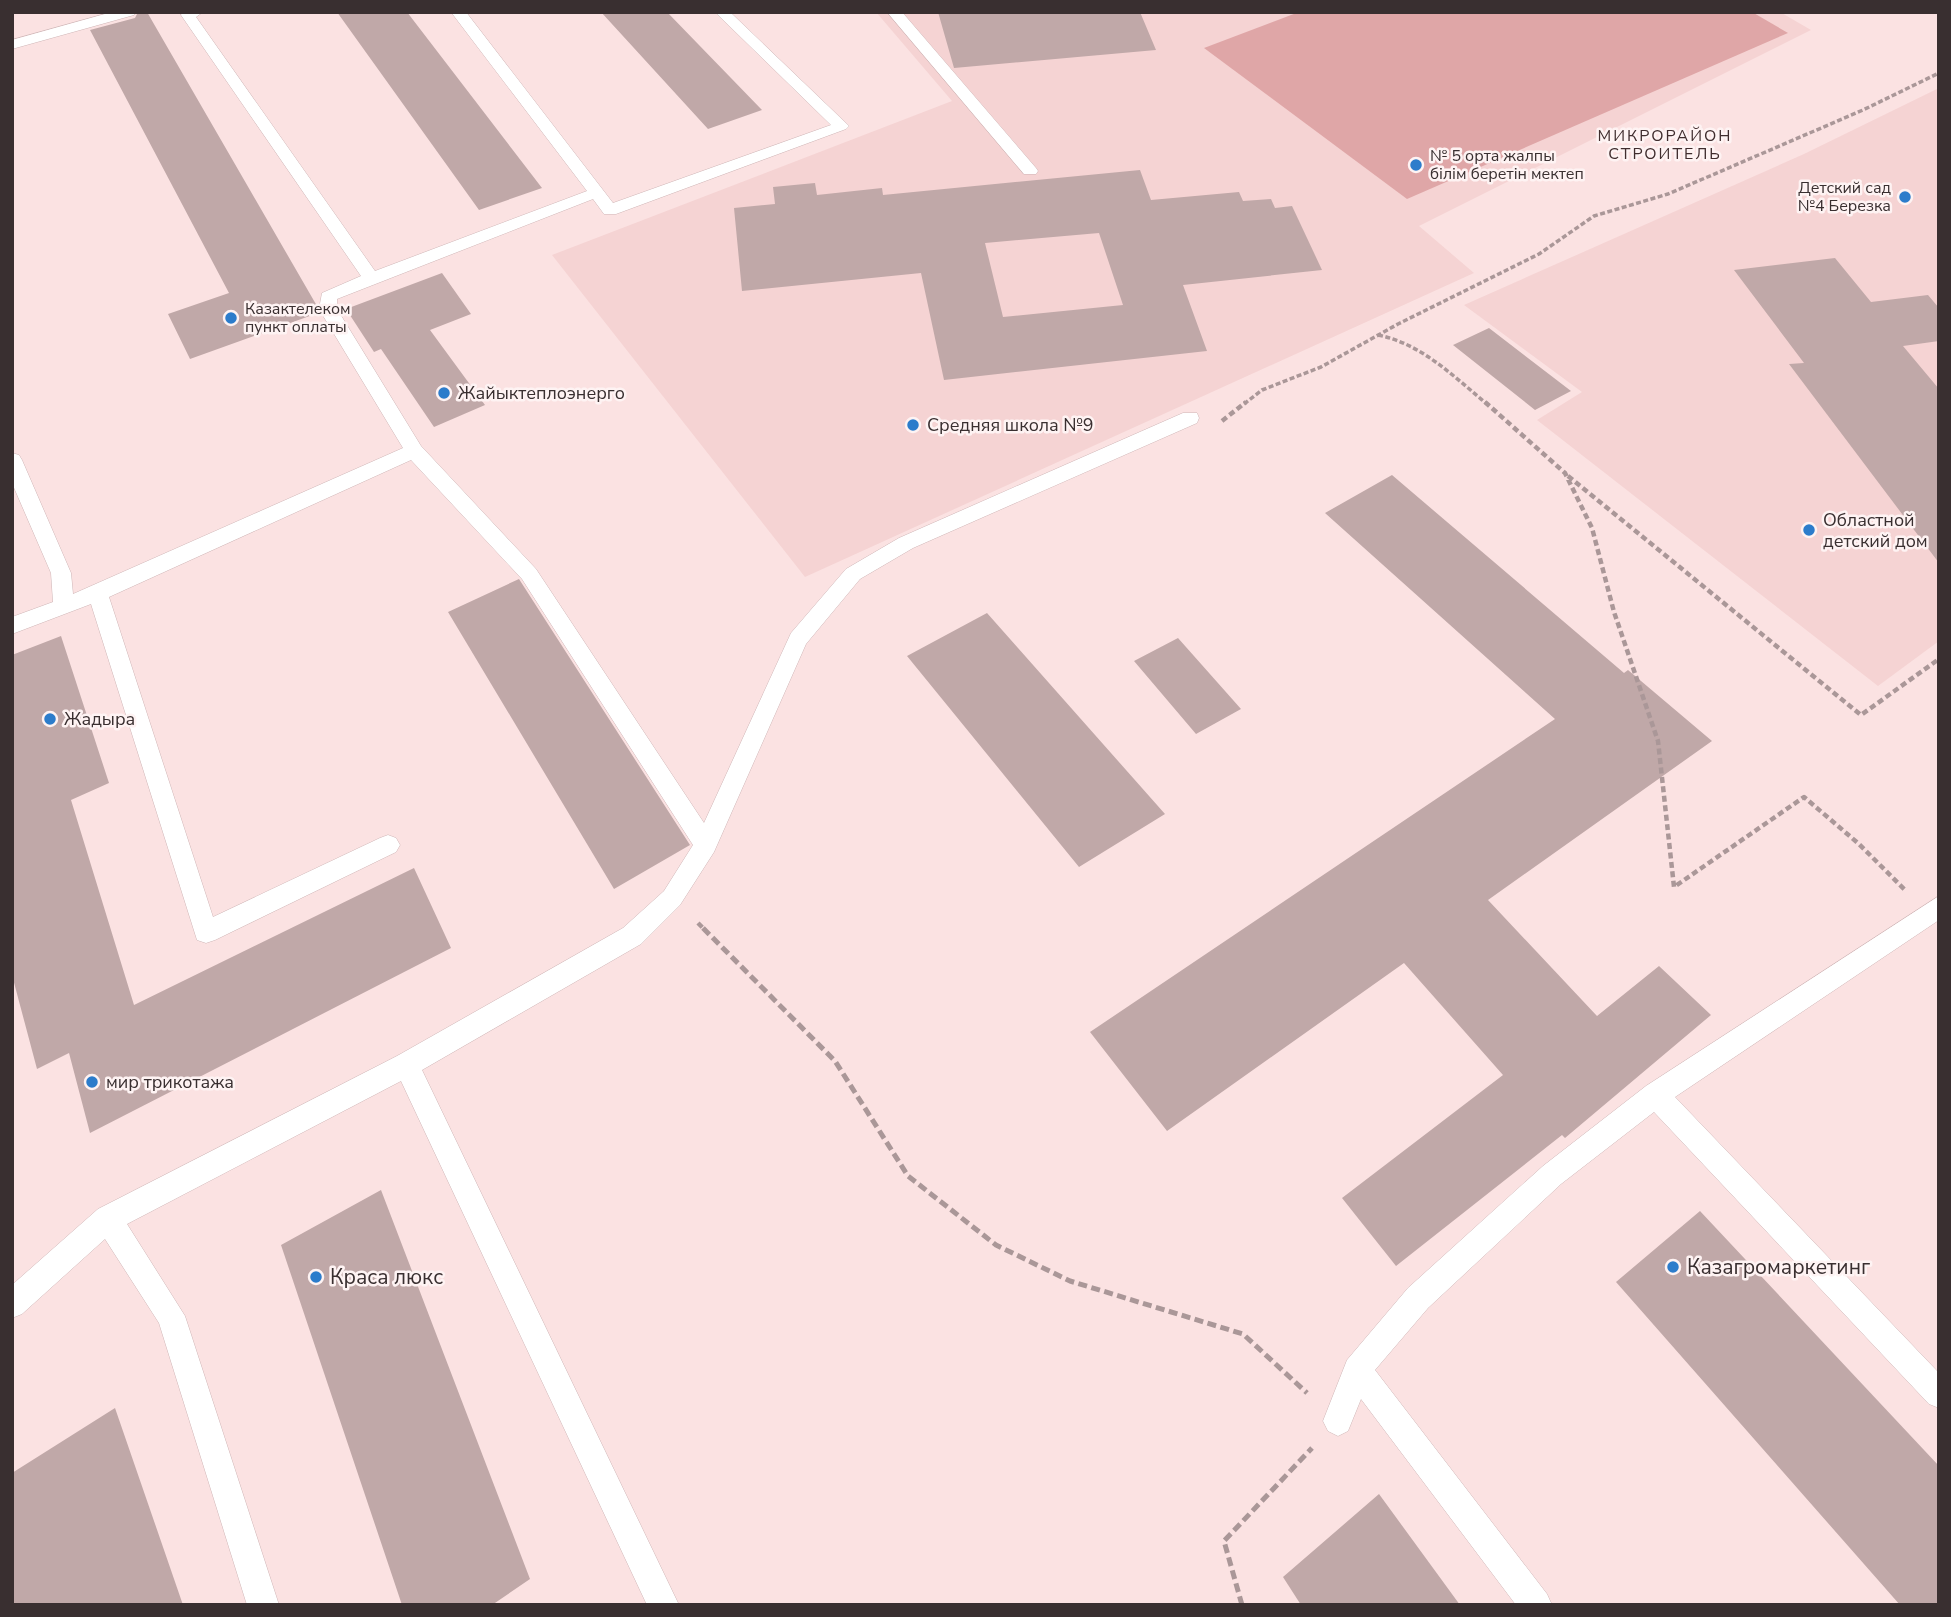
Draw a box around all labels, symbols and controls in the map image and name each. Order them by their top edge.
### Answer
district label: МИКРОРАЙОН СТРОИТЕЛЬ [1598,125,1732,165]
place label: № 5 орта жалпы білім беретін мектеп [1430,145,1584,185]
marker: № 5 орта жалпы білім беретін мектеп [1408,157,1424,173]
place label: Детский сад №4 Березка [1798,177,1892,217]
marker: Детский сад №4 Березка [1897,189,1913,205]
place label: Казактелеком пункт оплаты [245,298,351,338]
marker: Казактелеком пункт оплаты [223,310,239,326]
place label: Жайыктеплоэнерго [458,381,625,405]
marker: Жайыктеплоэнерго [436,385,452,401]
place label: Средняя школа №9 [927,413,1094,437]
marker: Средняя школа №9 [905,417,921,433]
place label: Областной детский дом [1823,508,1928,553]
marker: Областной детский дом [1801,522,1817,538]
place label: Жадыра [64,707,135,731]
marker: Жадыра [42,711,58,727]
place label: мир трикотажа [106,1070,234,1094]
marker: мир трикотажа [84,1074,100,1090]
place label: Казагромаркетинг [1687,1253,1870,1281]
marker: Казагромаркетинг [1665,1259,1681,1275]
place label: Краса люкс [330,1263,443,1291]
marker: Краса люкс [308,1269,324,1285]

